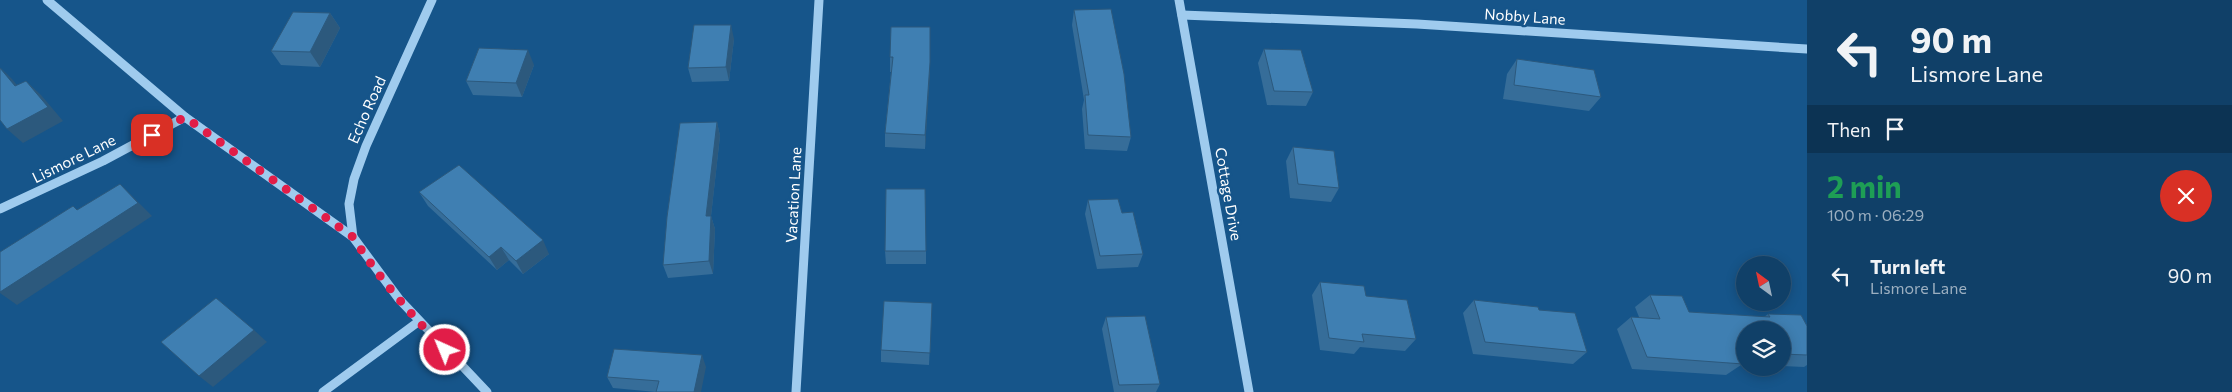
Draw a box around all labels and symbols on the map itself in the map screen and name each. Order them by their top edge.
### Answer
street label: Nobby Lane [1484,4,1566,28]
street label: Echo Road [343,73,389,146]
pin [131,114,173,156]
street label: Lismore Lane [29,130,118,186]
street label: Vacation Lane [782,146,805,243]
street label: Cottage Drive [1212,146,1246,242]
north arrow [1736,256,1791,311]
position arrow [418,323,470,375]

